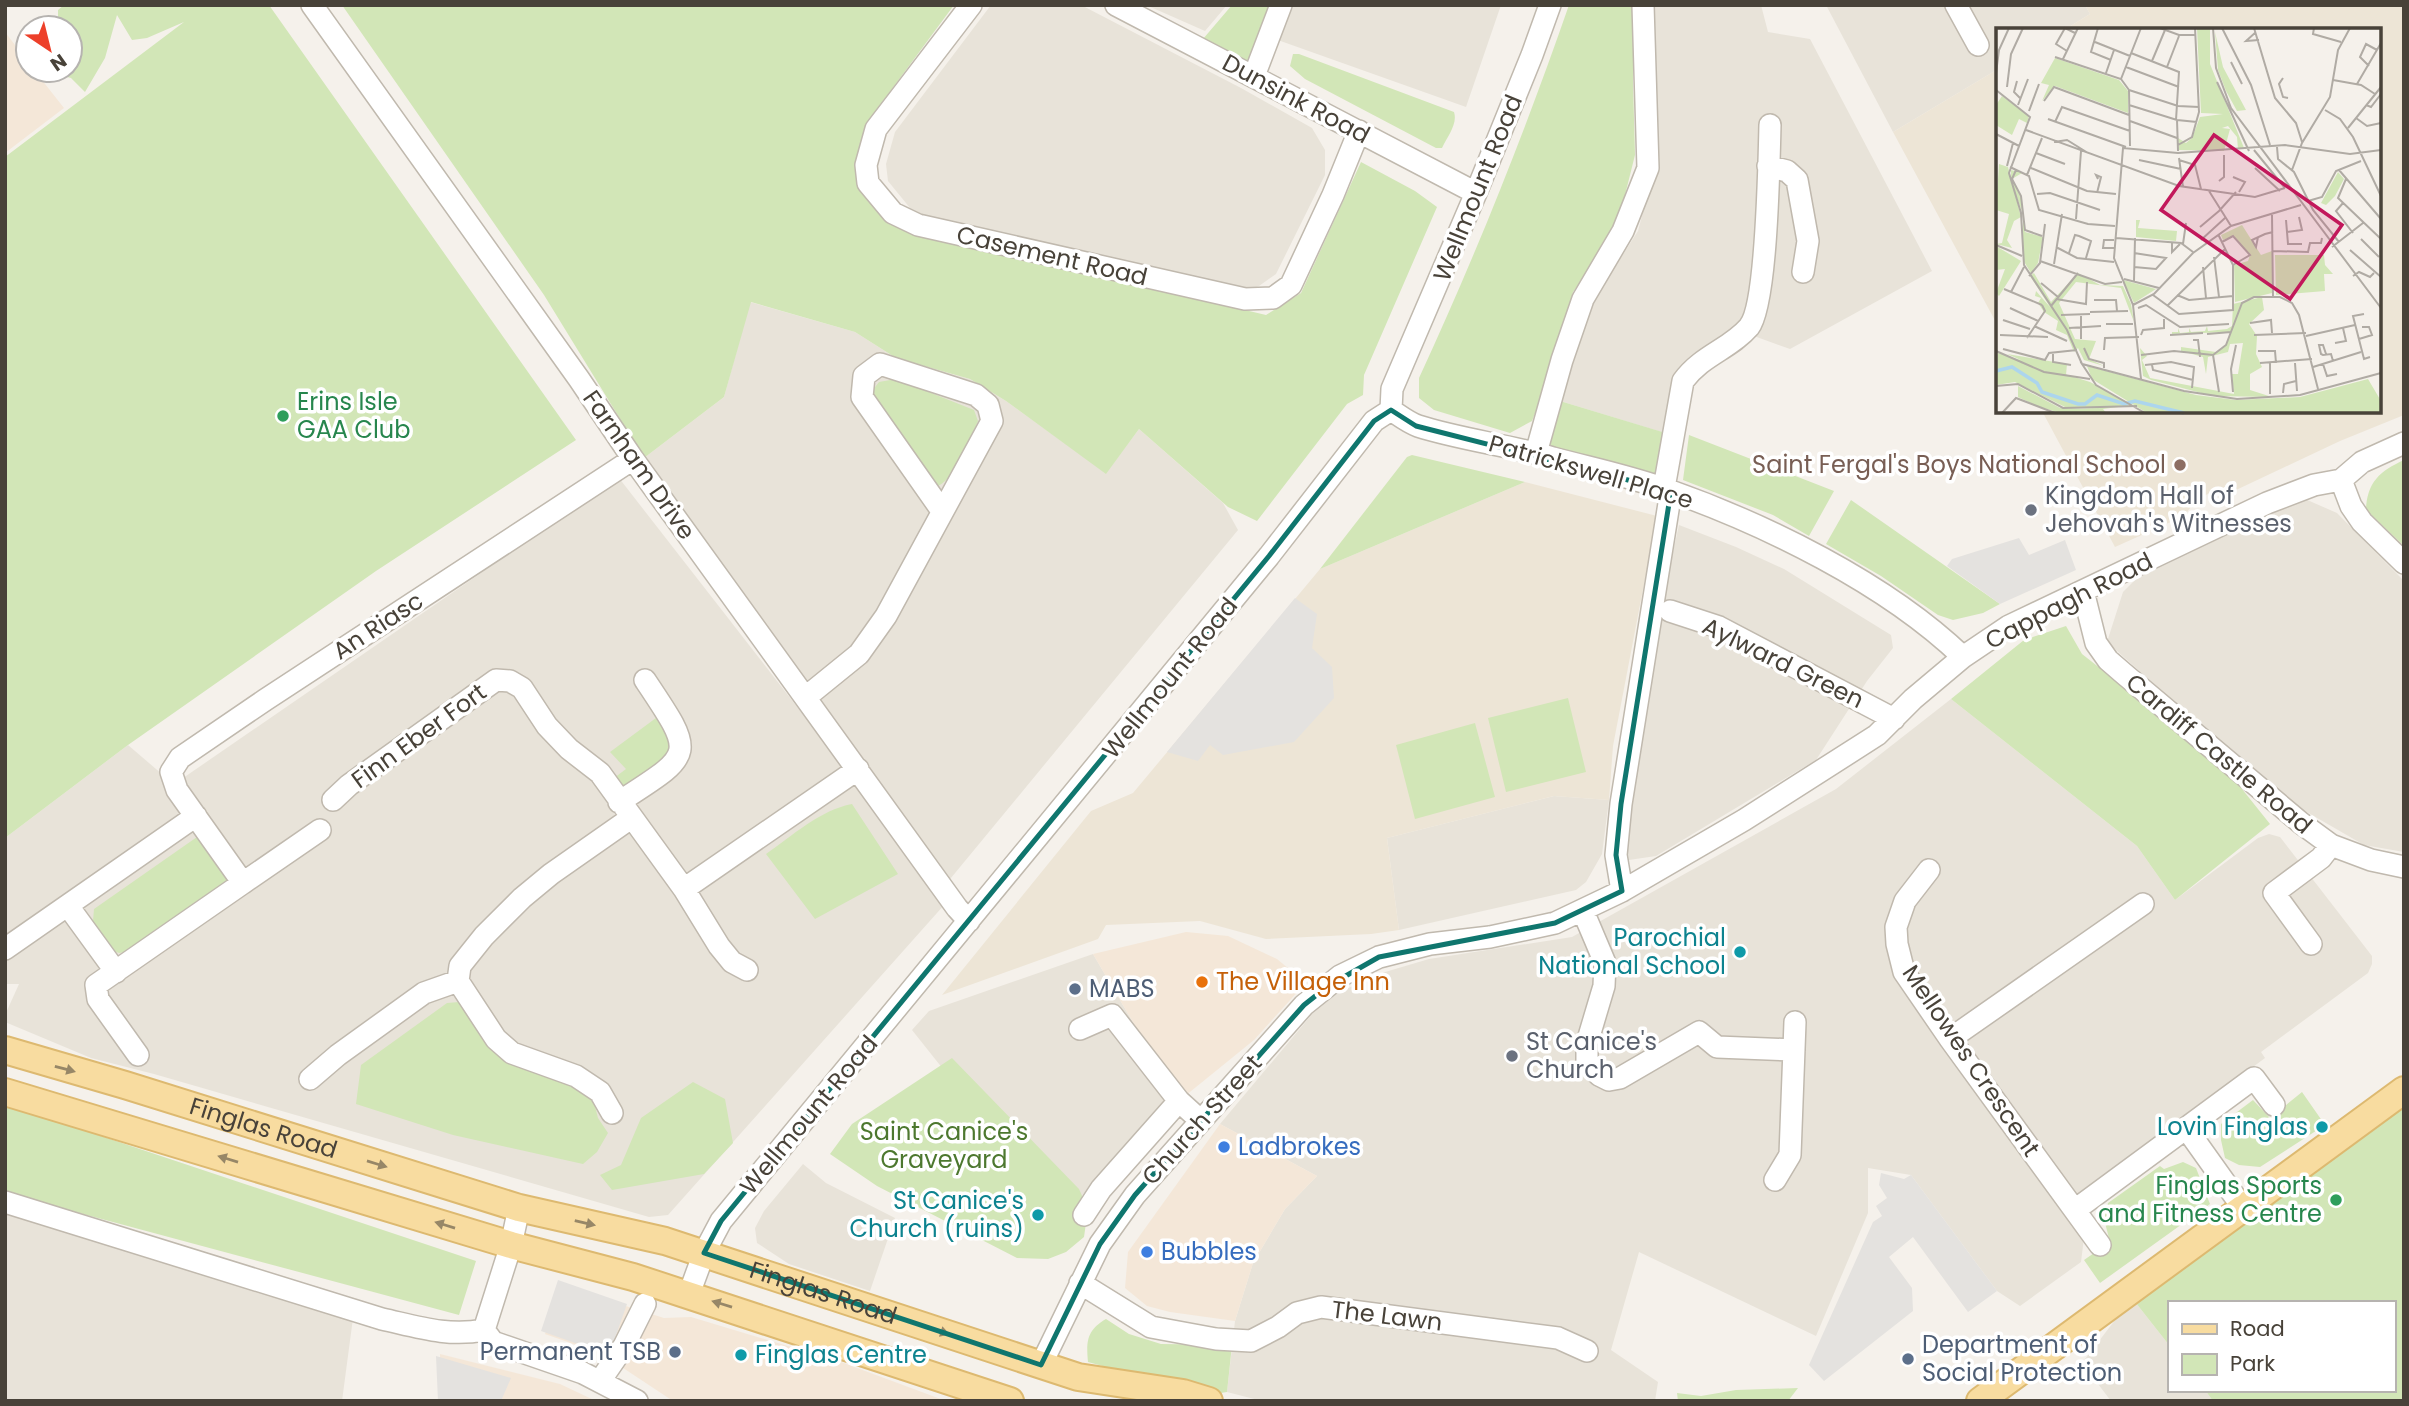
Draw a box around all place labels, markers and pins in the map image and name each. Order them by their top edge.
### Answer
place label: Erins Isle GAA Club [297,385,410,446]
marker: Erins Isle GAA Club [275,408,291,424]
place label: Saint Fergal's Boys National School [1752,448,2166,481]
marker: Saint Fergal's Boys National School [2172,457,2188,473]
place label: Kingdom Hall of Jehovah's Witnesses [2045,479,2292,540]
marker: Kingdom Hall of Jehovah's Witnesses [2023,502,2039,518]
place label: Parochial National School [1538,921,1726,982]
marker: Parochial National School [1732,944,1748,960]
place label: The Village Inn [1216,965,1390,998]
place label: MABS [1089,972,1155,1005]
marker: The Village Inn [1194,974,1210,990]
marker: MABS [1067,981,1083,997]
place label: St Canice's Church [1526,1025,1657,1086]
marker: St Canice's Church [1504,1048,1520,1064]
place label: Lovin Finglas [2157,1110,2308,1143]
marker: Lovin Finglas [2314,1119,2330,1135]
place label: Ladbrokes [1238,1130,1361,1163]
marker: Ladbrokes [1216,1139,1232,1155]
place label: Finglas Sports and Fitness Centre [2098,1169,2322,1230]
place label: St Canice's Church (ruins) [850,1184,1024,1245]
marker: Finglas Sports and Fitness Centre [2328,1192,2344,1208]
marker: St Canice's Church (ruins) [1030,1207,1046,1223]
place label: Bubbles [1161,1235,1257,1268]
marker: Bubbles [1139,1244,1155,1260]
place label: Department of Social Protection [1922,1328,2122,1389]
place label: Permanent TSB [480,1335,661,1368]
place label: Finglas Centre [755,1338,927,1371]
marker: Permanent TSB [667,1344,683,1360]
marker: Finglas Centre [733,1347,749,1363]
marker: Department of Social Protection [1900,1351,1916,1367]

